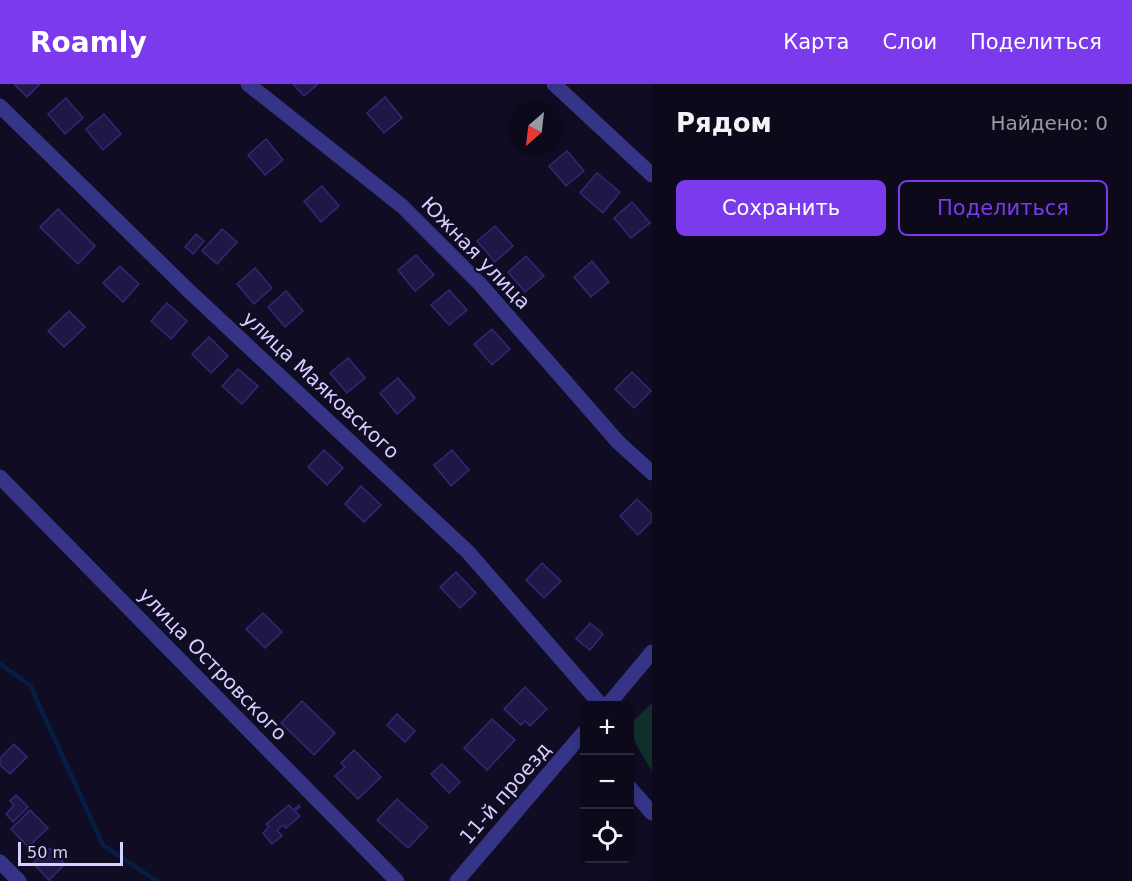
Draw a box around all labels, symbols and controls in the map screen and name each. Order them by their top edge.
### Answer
text: Roamly [30,26,147,59]
text: Карта [783,30,849,54]
text: Слои [882,30,937,54]
text: Поделиться [970,30,1102,54]
north arrow [508,102,562,156]
text: Рядом [676,108,772,138]
text: Найдено: 0 [990,111,1108,135]
button: Сохранить [676,180,886,236]
button: Поделиться [898,180,1108,236]
street label: Южная улица [416,192,536,314]
street label: улица Маяковского [238,306,404,464]
street label: улица Островского [134,583,292,745]
map controls [580,701,634,863]
button: + [580,701,634,755]
street label: 11-й проезд [454,737,556,849]
button: − [580,755,634,809]
button: locate [580,809,634,863]
scale bar [18,839,123,866]
text: 50 m [27,843,68,862]

